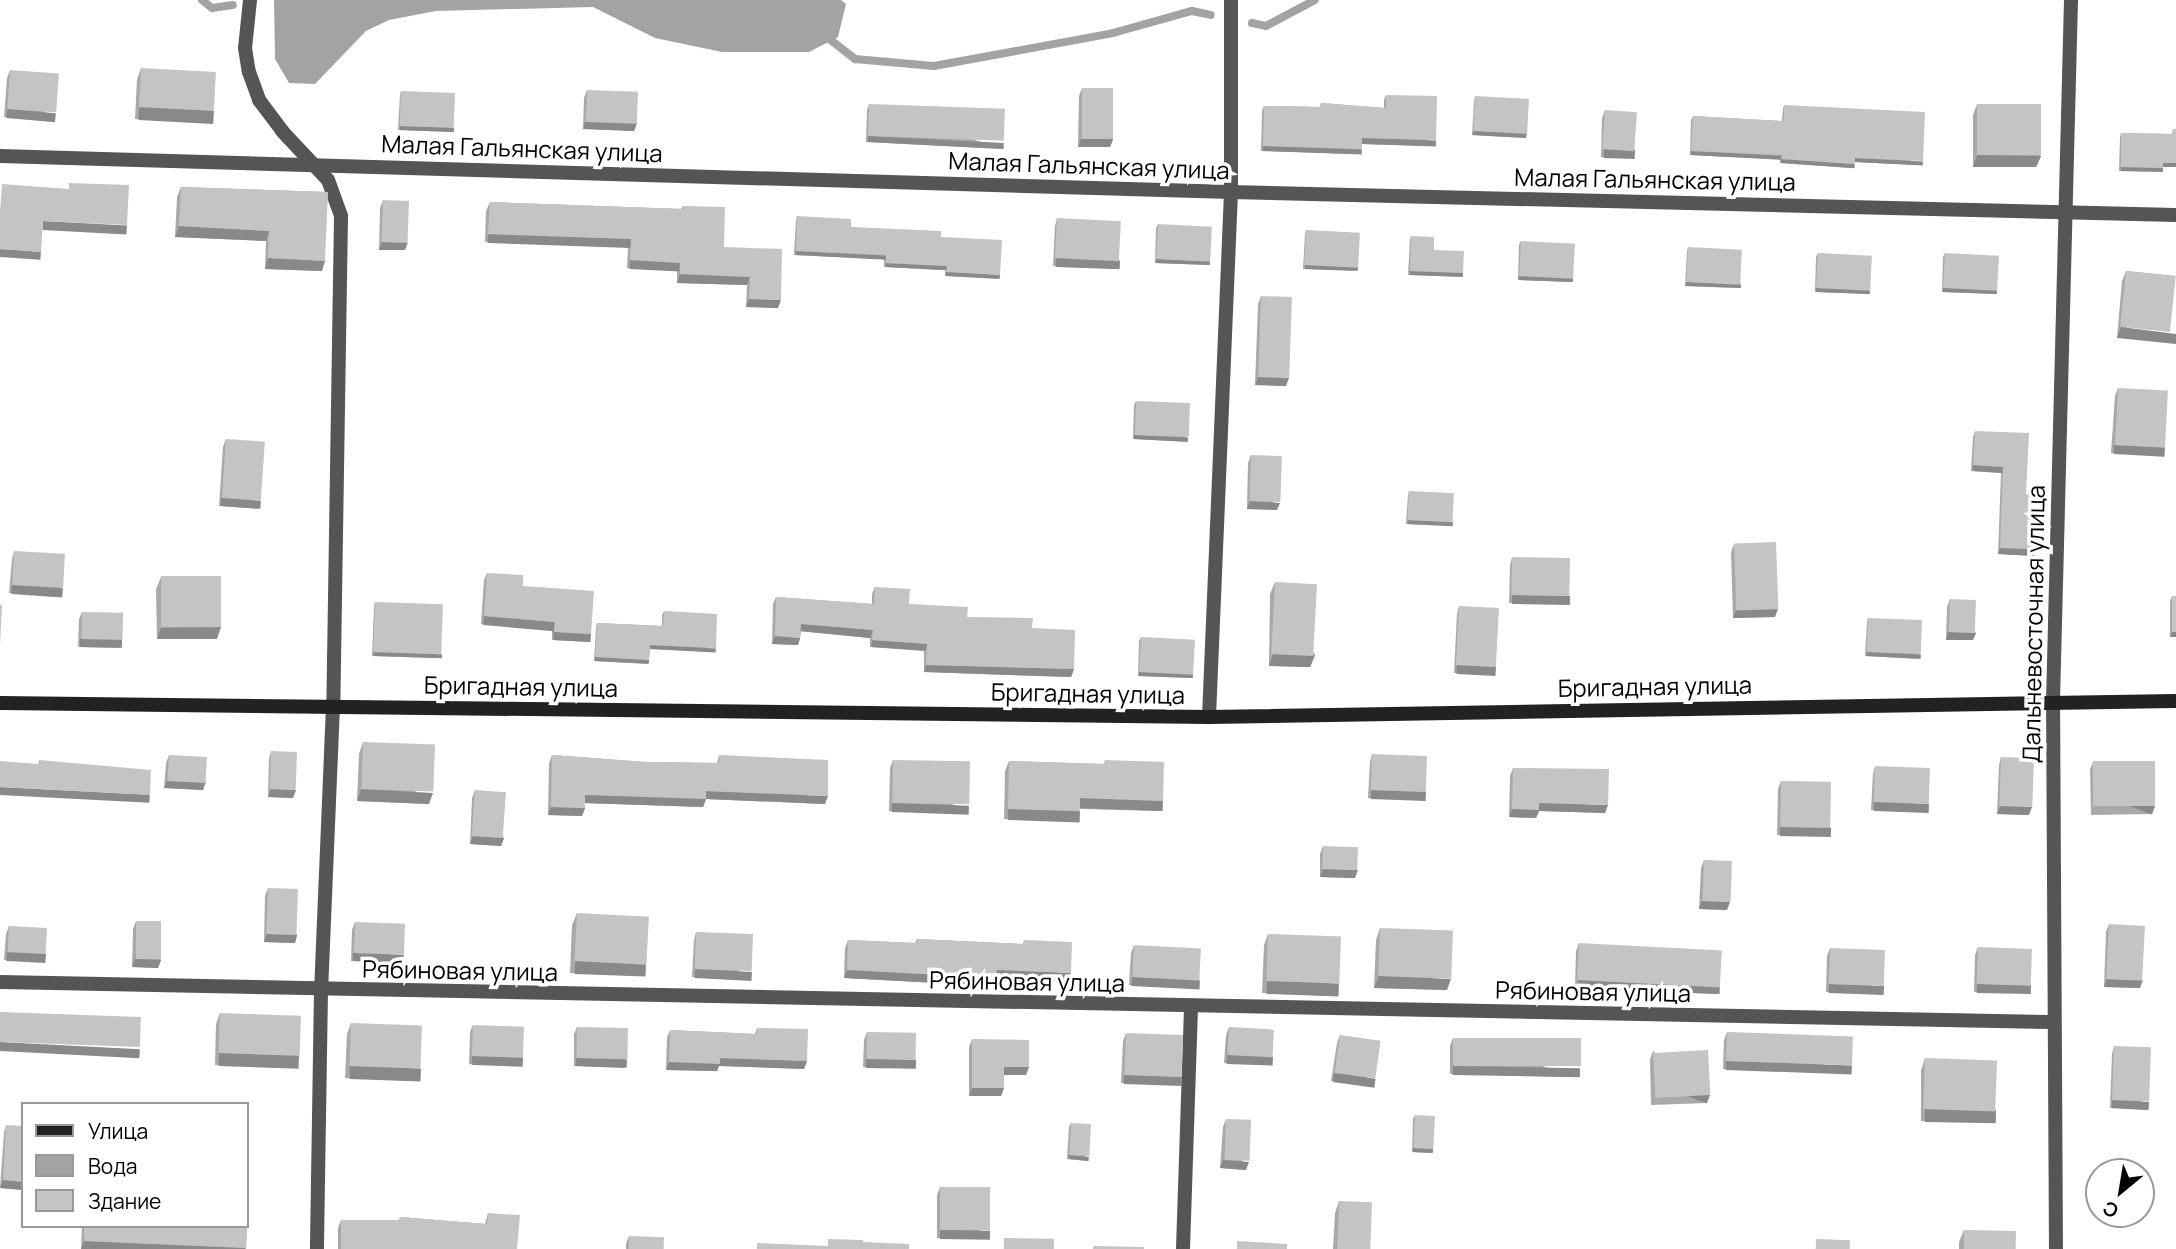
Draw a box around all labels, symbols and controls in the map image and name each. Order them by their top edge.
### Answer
street label: Малая Гальянская улица [381,129,663,167]
street label: Малая Гальянская улица [948,146,1230,184]
street label: Малая Гальянская улица [1514,162,1796,196]
street label: Дальневосточная улица [2016,485,2050,763]
street label: Бригадная улица [424,670,618,702]
street label: Бригадная улица [1558,670,1752,702]
street label: Бригадная улица [991,677,1185,709]
street label: Рябиновая улица [362,954,558,986]
street label: Рябиновая улица [929,965,1125,997]
street label: Рябиновая улица [1495,975,1691,1007]
legend [21,1102,248,1228]
text: Улица [88,1117,148,1145]
text: Вода [88,1152,138,1180]
north arrow [2085,1158,2155,1228]
text: Здание [88,1187,161,1215]
text: С [2098,1195,2123,1224]

